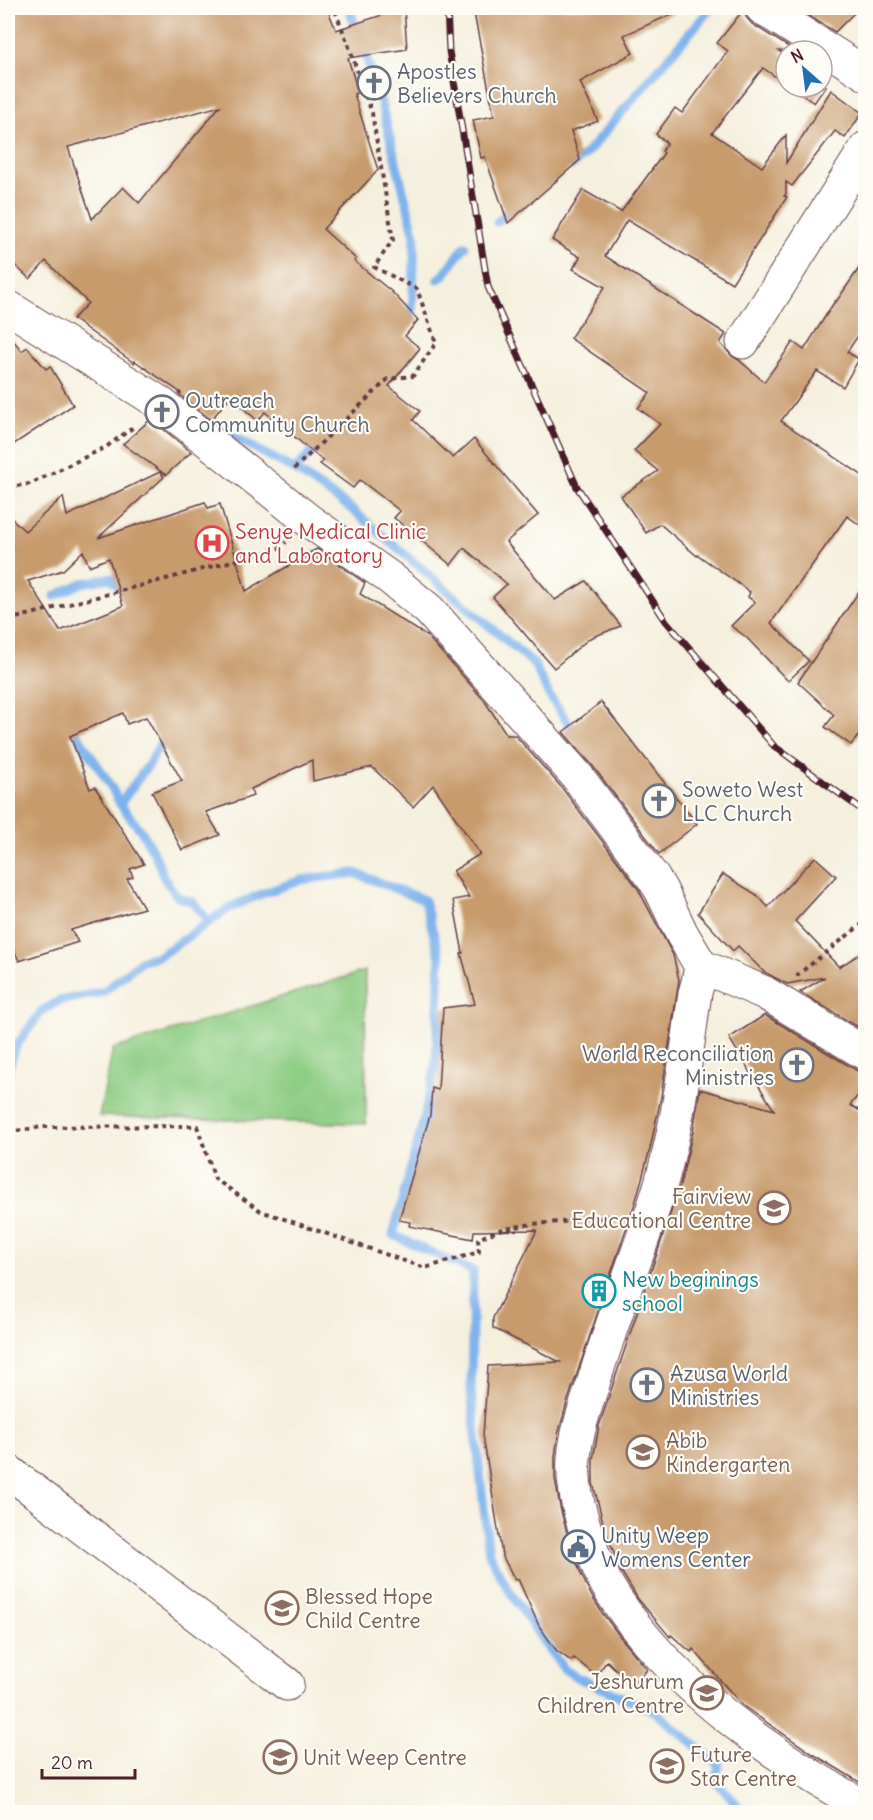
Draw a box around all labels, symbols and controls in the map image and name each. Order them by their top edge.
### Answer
north arrow [774,39,834,99]
text: N [787,44,807,67]
place label: Apostles Believers Church [397,58,557,109]
church icon: Apostles Believers Church [356,65,392,101]
place label: Outreach Community Church [185,387,370,438]
church icon: Outreach Community Church [144,394,180,430]
place label: Senye Medical Clinic and Laboratory [235,518,427,569]
hospital icon: Senye Medical Clinic and Laboratory [194,525,230,561]
place label: Soweto West LLC Church [682,776,803,827]
church icon: Soweto West LLC Church [641,783,677,819]
place label: World Reconciliation Ministries [582,1040,774,1091]
church icon: World Reconciliation Ministries [779,1047,815,1083]
place label: Fairview Educational Centre [572,1183,751,1234]
school or university icon: Fairview Educational Centre [756,1190,792,1226]
place label: New beginings school [622,1266,759,1317]
building icon: New beginings school [581,1273,617,1309]
place label: Azusa World Ministries [670,1360,788,1411]
church icon: Azusa World Ministries [629,1367,665,1403]
place label: Abib Kindergarten [666,1427,790,1478]
school or university icon: Abib Kindergarten [625,1434,661,1470]
place label: Unity Weep Womens Center [601,1522,751,1573]
public building icon: Unity Weep Womens Center [560,1529,596,1565]
place label: Blessed Hope Child Centre [305,1583,433,1634]
school or university icon: Blessed Hope Child Centre [264,1590,300,1626]
place label: Jeshurum Children Centre [537,1668,684,1719]
school or university icon: Jeshurum Children Centre [689,1675,725,1711]
school or university icon: Unit Weep Centre [262,1739,298,1775]
place label: Future Star Centre [690,1741,797,1792]
scale bar [42,1742,135,1780]
place label: Unit Weep Centre [303,1744,467,1771]
school or university icon: Future Star Centre [649,1748,685,1784]
text: 20 m [51,1751,93,1774]

